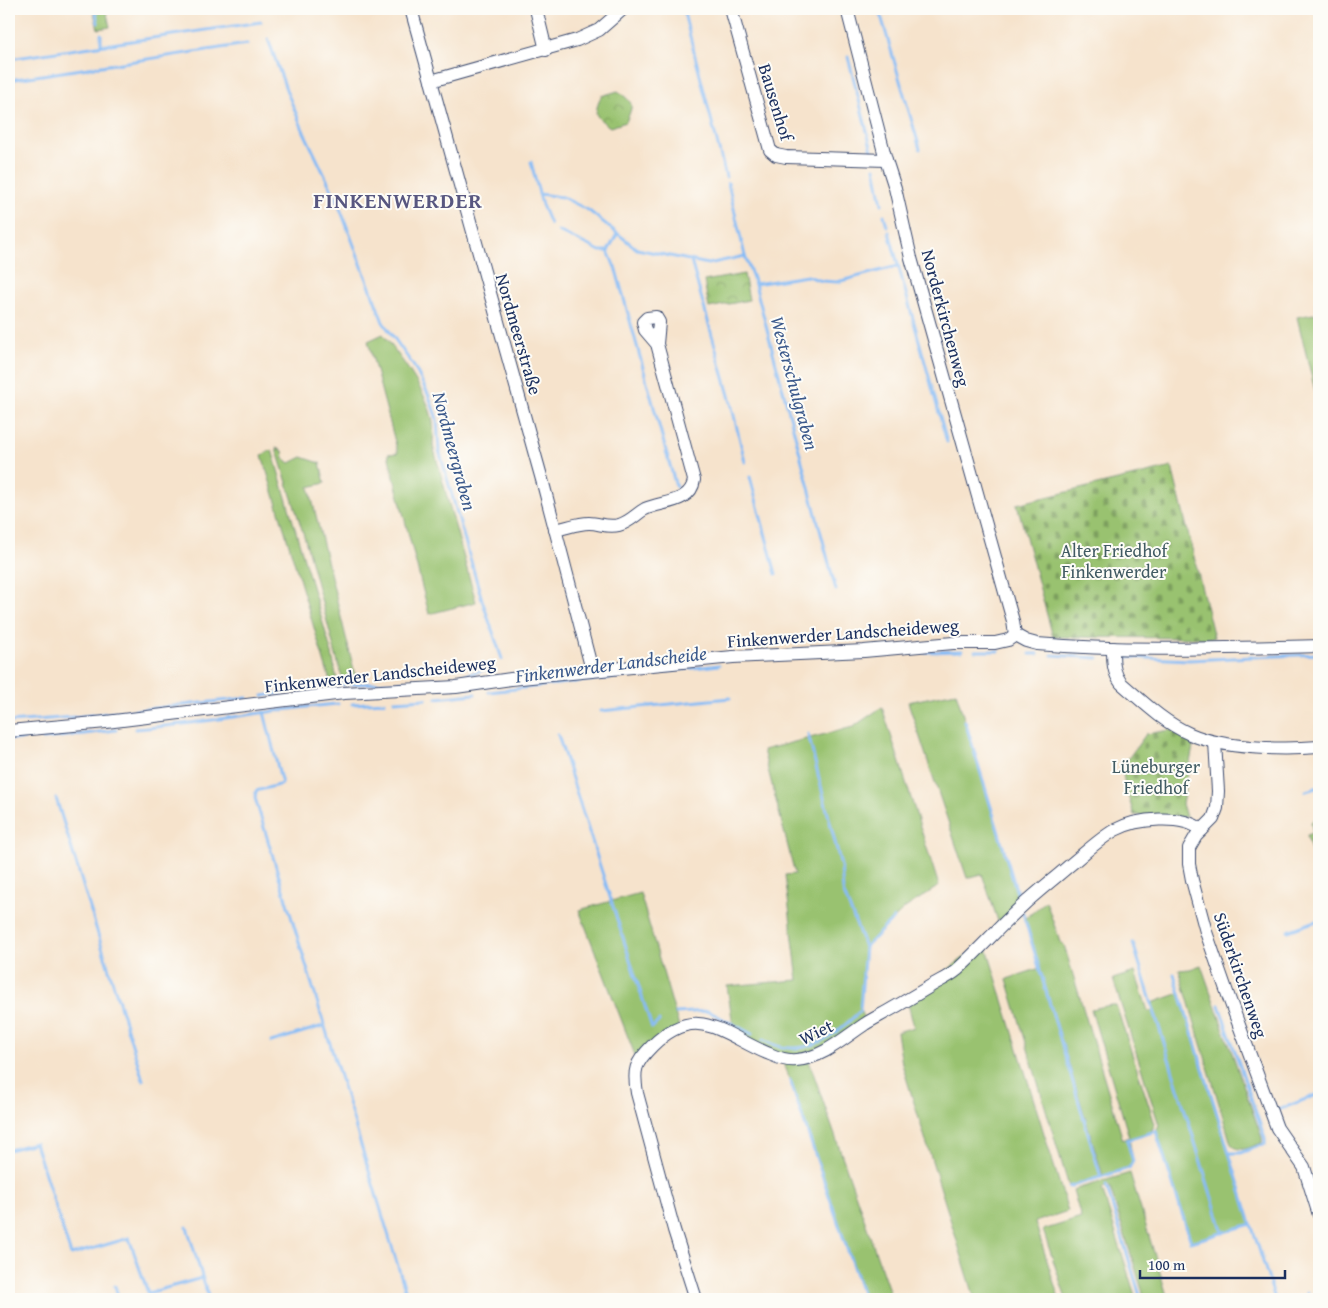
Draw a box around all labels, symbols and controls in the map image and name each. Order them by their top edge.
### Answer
street label: Bausenhof [752,60,801,146]
district label: FINKENWERDER [313,184,483,216]
street label: Norderkirchenweg [915,246,977,390]
street label: Nordmeerstraße [489,270,549,398]
water label: Westerschulgraben [764,313,826,454]
water label: Nordmeergraben [425,388,484,514]
park label: Alter Friedhof Finkenwerder [1061,537,1169,585]
street label: Finkenwerder Landscheideweg [726,611,960,655]
water label: Finkenwerder Landscheide [513,638,709,690]
street label: Finkenwerder Landscheideweg [263,648,497,700]
park label: Lüneburger Friedhof [1112,753,1201,801]
street label: Süderkirchenweg [1207,908,1275,1042]
street label: Wiet [794,1012,838,1052]
scale bar [1140,1248,1286,1280]
text: 100 m [1148,1254,1186,1275]

